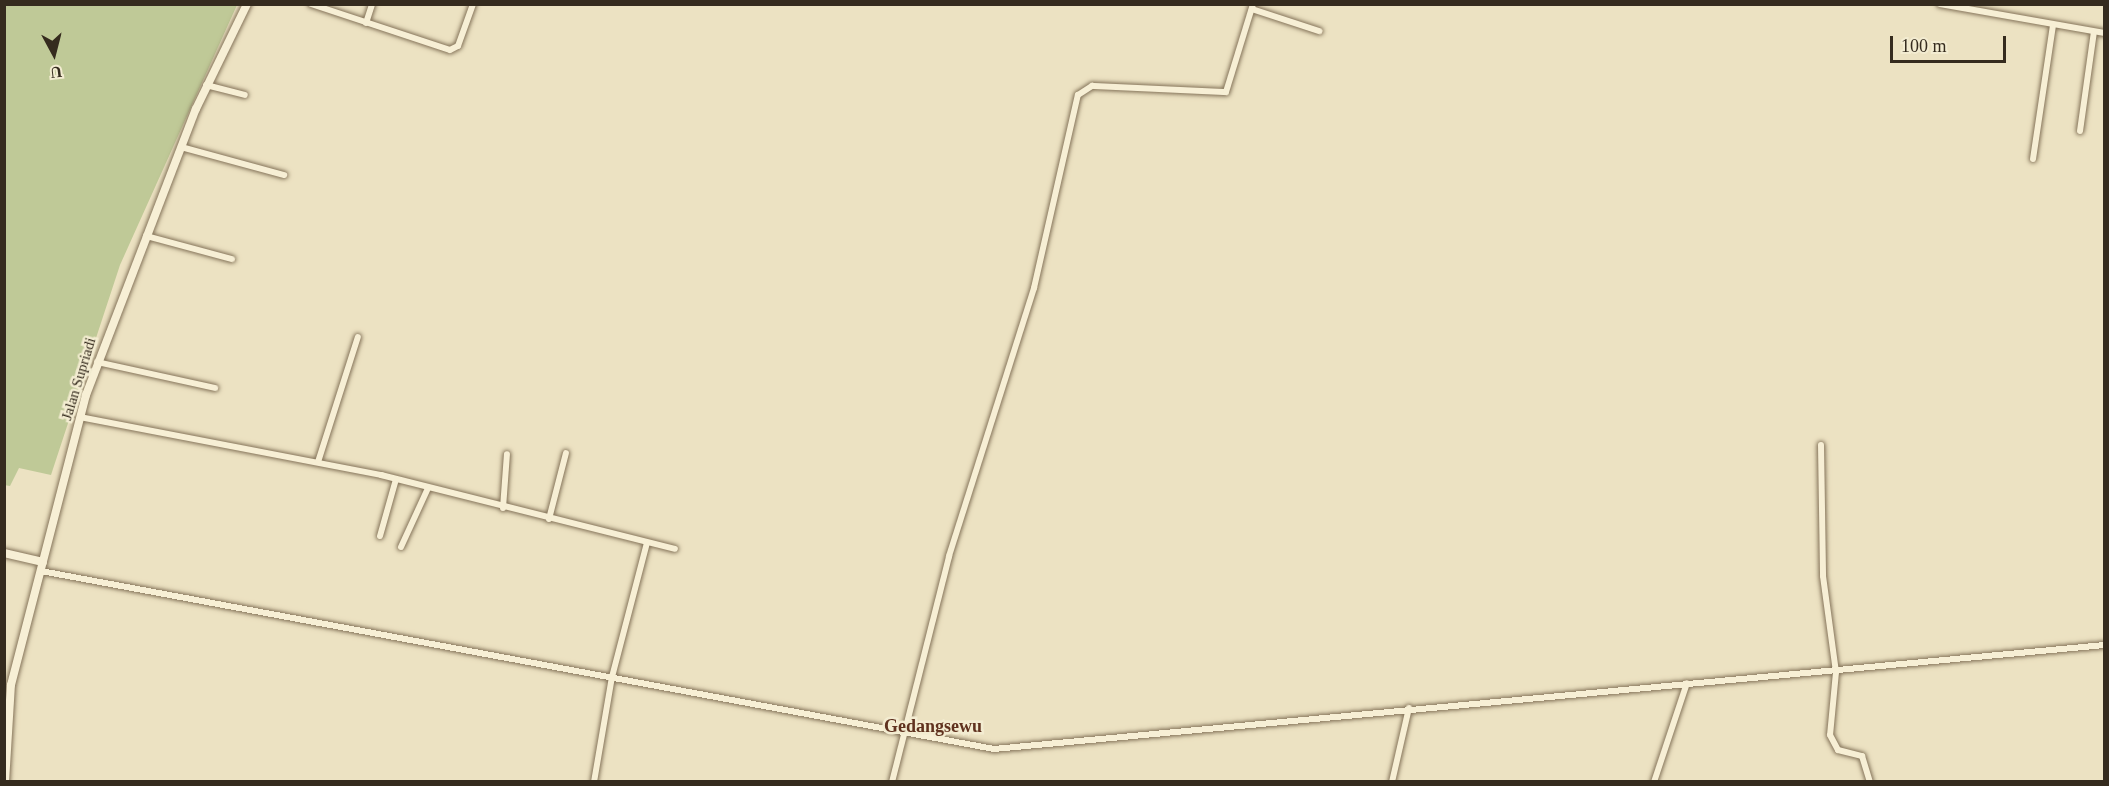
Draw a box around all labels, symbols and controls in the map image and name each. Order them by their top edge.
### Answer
north arrow [24,24,84,84]
scale bar [1893,24,2008,62]
text: 100 m [1901,36,1947,56]
text: U [49,63,63,82]
street label: Jalan Supriadi [58,336,100,422]
district label: Gedangsewu [884,715,982,737]

